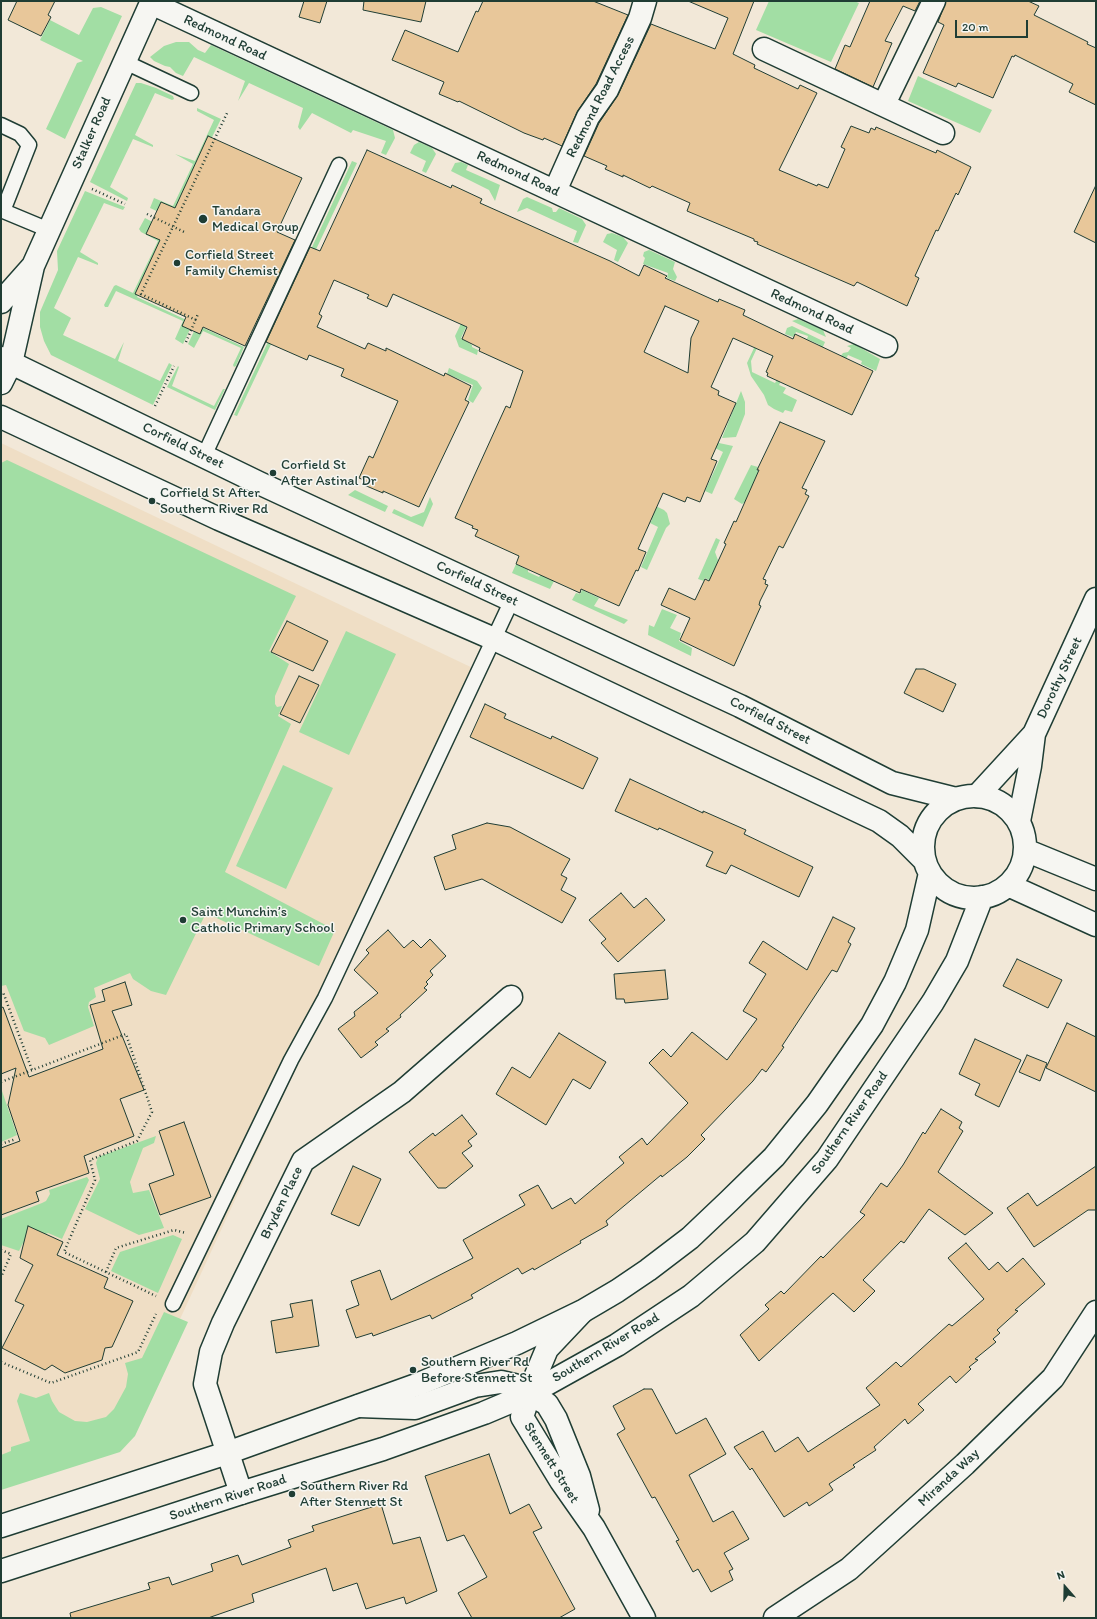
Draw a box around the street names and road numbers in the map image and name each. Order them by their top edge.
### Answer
street label: Redmond Road [181,11,269,65]
street label: Redmond Road Access [563,33,639,161]
street label: Stalker Road [69,94,115,172]
street label: Redmond Road [474,147,562,201]
street label: Redmond Road [768,285,856,339]
street label: Corfield Street [139,419,227,473]
street label: Corfield Street [433,558,521,610]
street label: Dorothy Street [1034,634,1086,722]
street label: Corfield Street [727,693,813,749]
street label: Southern River Road [808,1068,892,1178]
street label: Bryden Place [257,1164,307,1242]
street label: Southern River Road [549,1309,663,1387]
street label: Stennett Street [520,1420,582,1506]
street label: Miranda Way [915,1445,983,1511]
street label: Southern River Road [167,1471,289,1525]

